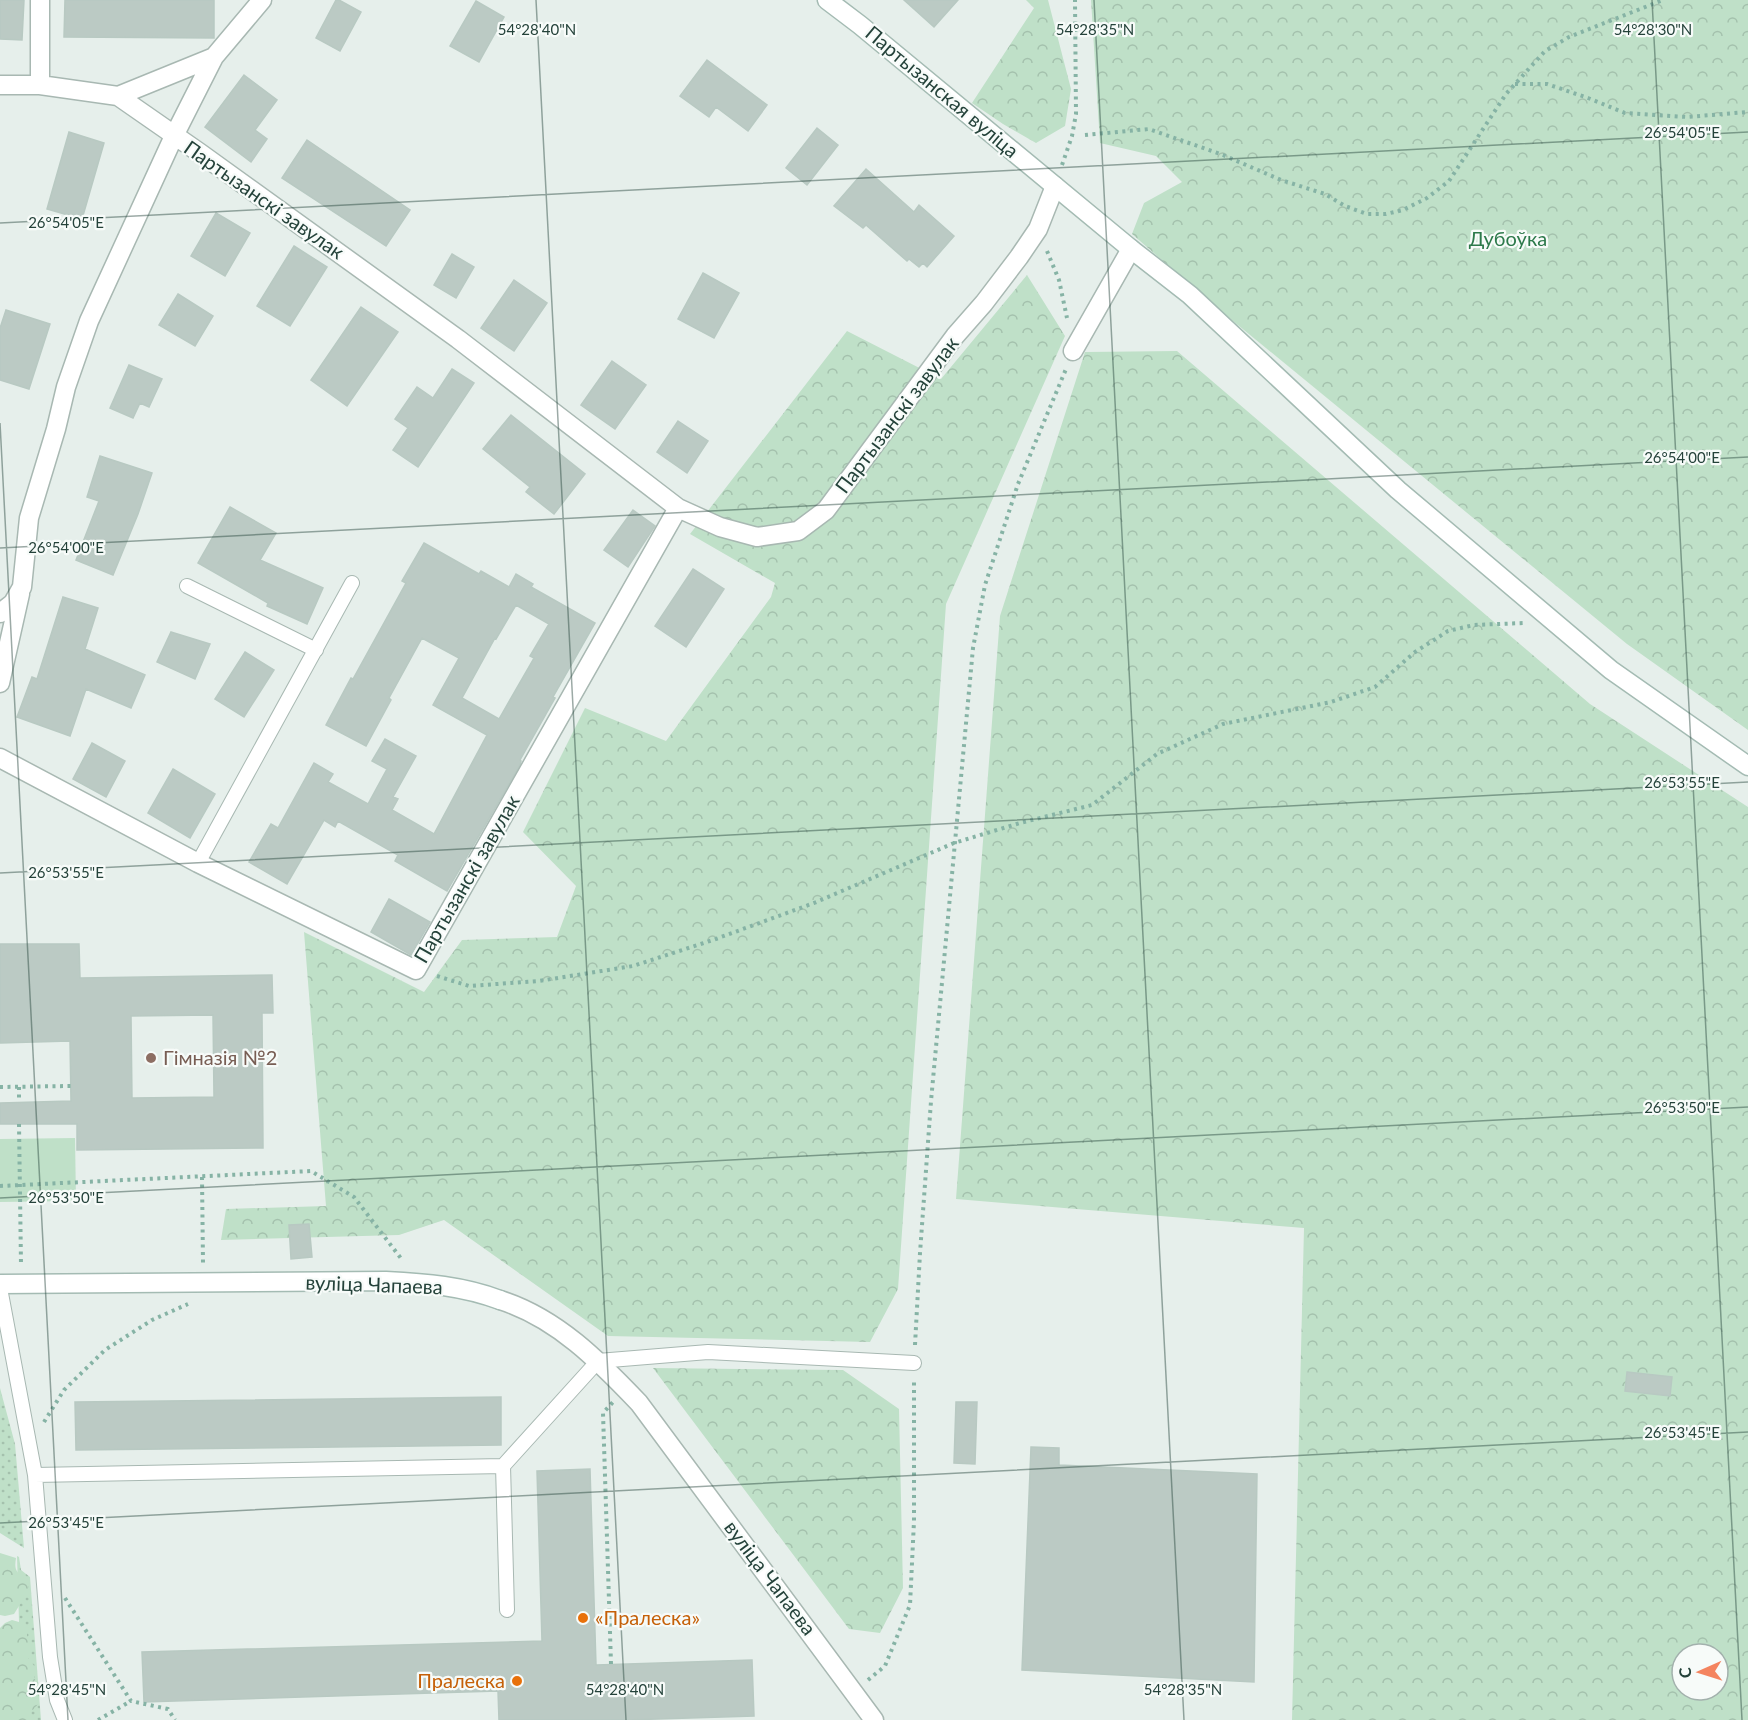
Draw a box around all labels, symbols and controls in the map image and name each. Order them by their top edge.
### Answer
text: 54°28'40"N [498,20,576,38]
street label: Партызанская вуліца [861,20,1024,162]
text: 54°28'35"N [1056,20,1134,38]
text: 54°28'30"N [1614,20,1692,38]
text: 26°54'05"E [1644,123,1720,141]
street label: Партызанскі завулак [180,135,350,264]
text: 26°54'05"E [28,213,104,231]
park label: Дубоўка [1469,226,1547,250]
street label: Партызанскі завулак [830,331,963,497]
text: 26°54'00"E [1644,448,1720,466]
text: 26°54'00"E [28,538,104,556]
text: 26°53'55"E [1644,773,1720,791]
street label: Партызанскі завулак [408,790,524,967]
text: 26°53'55"E [28,863,104,881]
place label: Гімназія №2 [163,1045,277,1069]
marker: Гімназія №2 [144,1051,158,1065]
text: 26°53'50"E [1644,1098,1720,1116]
text: 26°53'50"E [28,1188,104,1206]
street label: вуліца Чапаева [305,1270,443,1298]
text: 26°53'45"E [1644,1423,1720,1441]
text: 26°53'45"E [28,1513,104,1531]
street label: вуліца Чапаева [720,1515,822,1639]
place label: «Пралеска» [595,1605,700,1629]
marker: «Пралеска» [576,1611,590,1625]
north arrow [1670,1642,1730,1702]
text: С [1675,1667,1694,1679]
place label: Пралеска [417,1668,505,1692]
marker: Пралеска [510,1674,524,1688]
text: 54°28'45"N [28,1680,106,1698]
text: 54°28'40"N [586,1680,664,1698]
text: 54°28'35"N [1144,1680,1222,1698]

